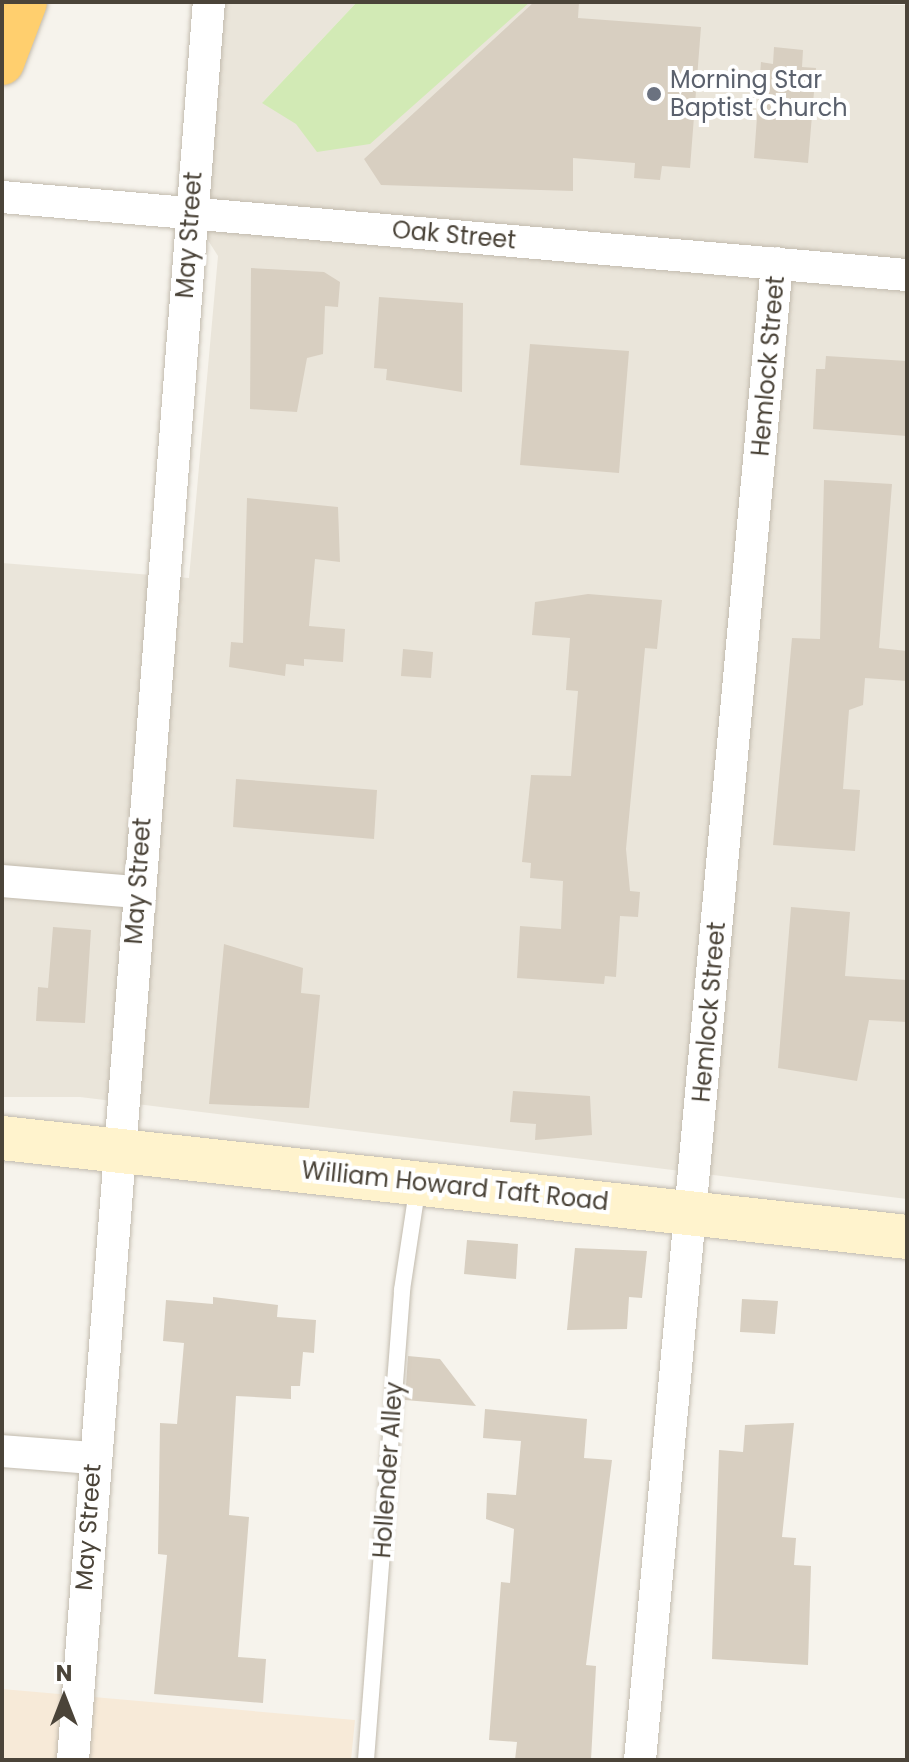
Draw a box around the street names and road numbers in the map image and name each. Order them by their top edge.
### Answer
street label: May Street [170,171,208,299]
street label: Oak Street [391,215,517,255]
street label: Hemlock Street [746,275,790,457]
street label: May Street [119,817,157,945]
street label: Hemlock Street [687,921,731,1103]
street label: William Howard Taft Road [300,1156,610,1216]
street label: Hollender Alley [367,1381,409,1559]
street label: May Street [69,1463,107,1591]

